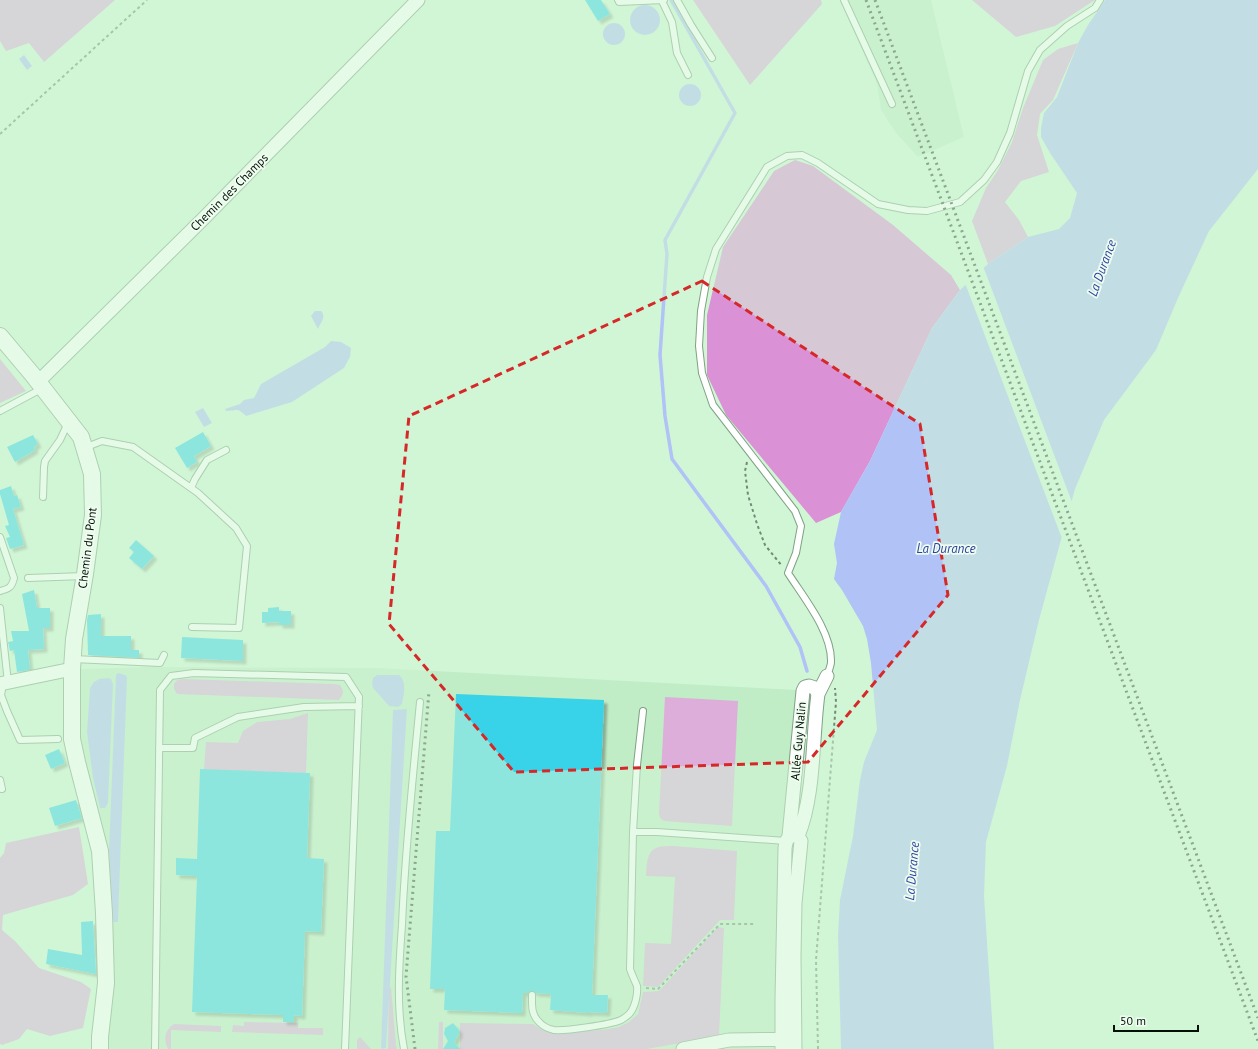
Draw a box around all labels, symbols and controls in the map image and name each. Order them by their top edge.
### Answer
street label: Chemin des Champs [187,150,271,234]
water label: La Durance [1084,237,1120,299]
street label: Chemin du Pont [75,507,99,589]
water label: La Durance [917,540,975,557]
street label: Allée Guy Nalin [787,701,809,781]
water label: La Durance [901,841,923,901]
scale bar [1114,1007,1198,1033]
text: 50 m [1120,1013,1146,1028]

